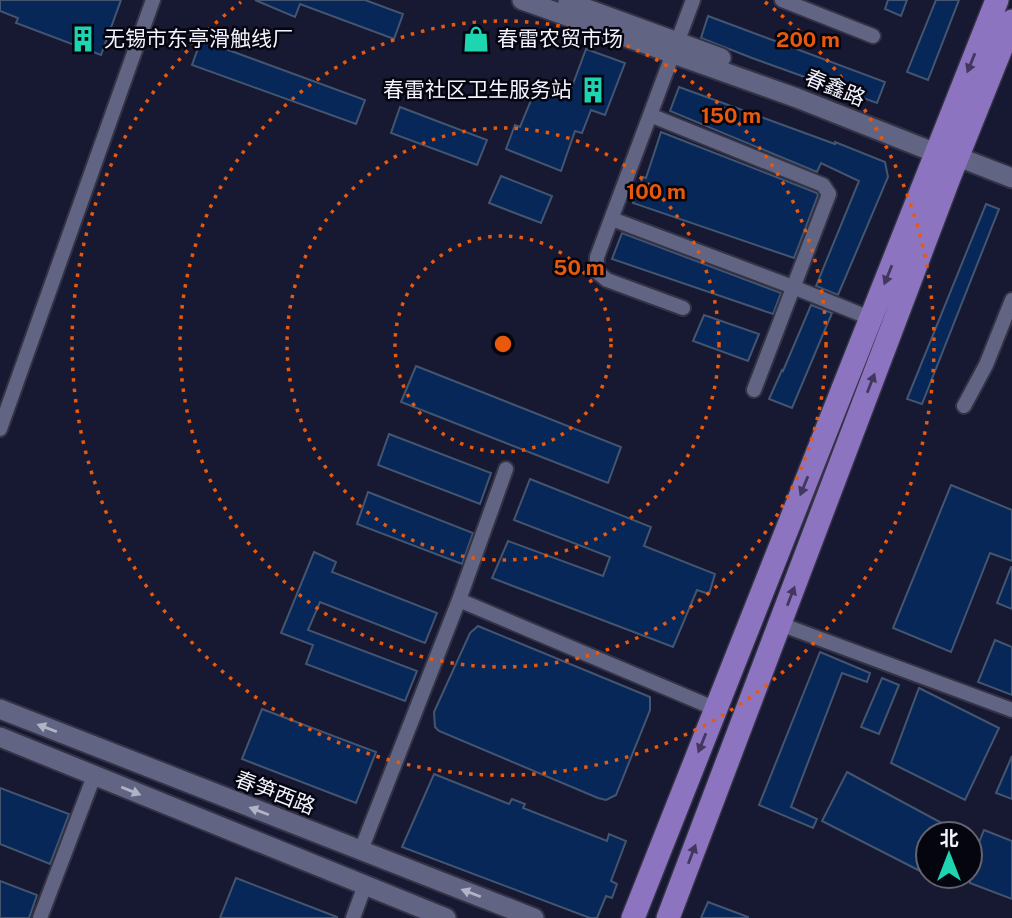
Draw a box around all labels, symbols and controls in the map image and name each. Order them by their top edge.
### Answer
building icon: 无锡市东亭滑触线厂 [68,24,98,54]
shop icon: 春雷农贸市场 [461,24,491,54]
place label: 无锡市东亭滑触线厂 [104,26,293,51]
place label: 春雷农贸市场 [497,26,623,51]
text: 200 m [776,27,840,52]
one-way arrow [966,53,977,74]
street label: 春鑫路 [801,64,869,111]
building icon: 春雷社区卫生服务站 [578,75,608,105]
place label: 春雷社区卫生服务站 [383,77,572,102]
text: 150 m [701,103,761,128]
text: 100 m [626,179,686,204]
text: 50 m [553,255,605,280]
one-way arrow [882,265,893,286]
centre of rings [491,332,515,356]
one-way arrow [866,373,877,394]
one-way arrow [798,476,809,497]
one-way arrow [785,585,796,606]
one-way arrow [36,722,57,733]
one-way arrow [696,733,707,754]
street label: 春笋西路 [231,766,319,819]
one-way arrow [121,785,141,797]
one-way arrow [248,805,269,816]
north arrow [914,820,984,890]
text: 北 [939,827,959,849]
one-way arrow [687,844,698,865]
one-way arrow [460,888,481,899]

